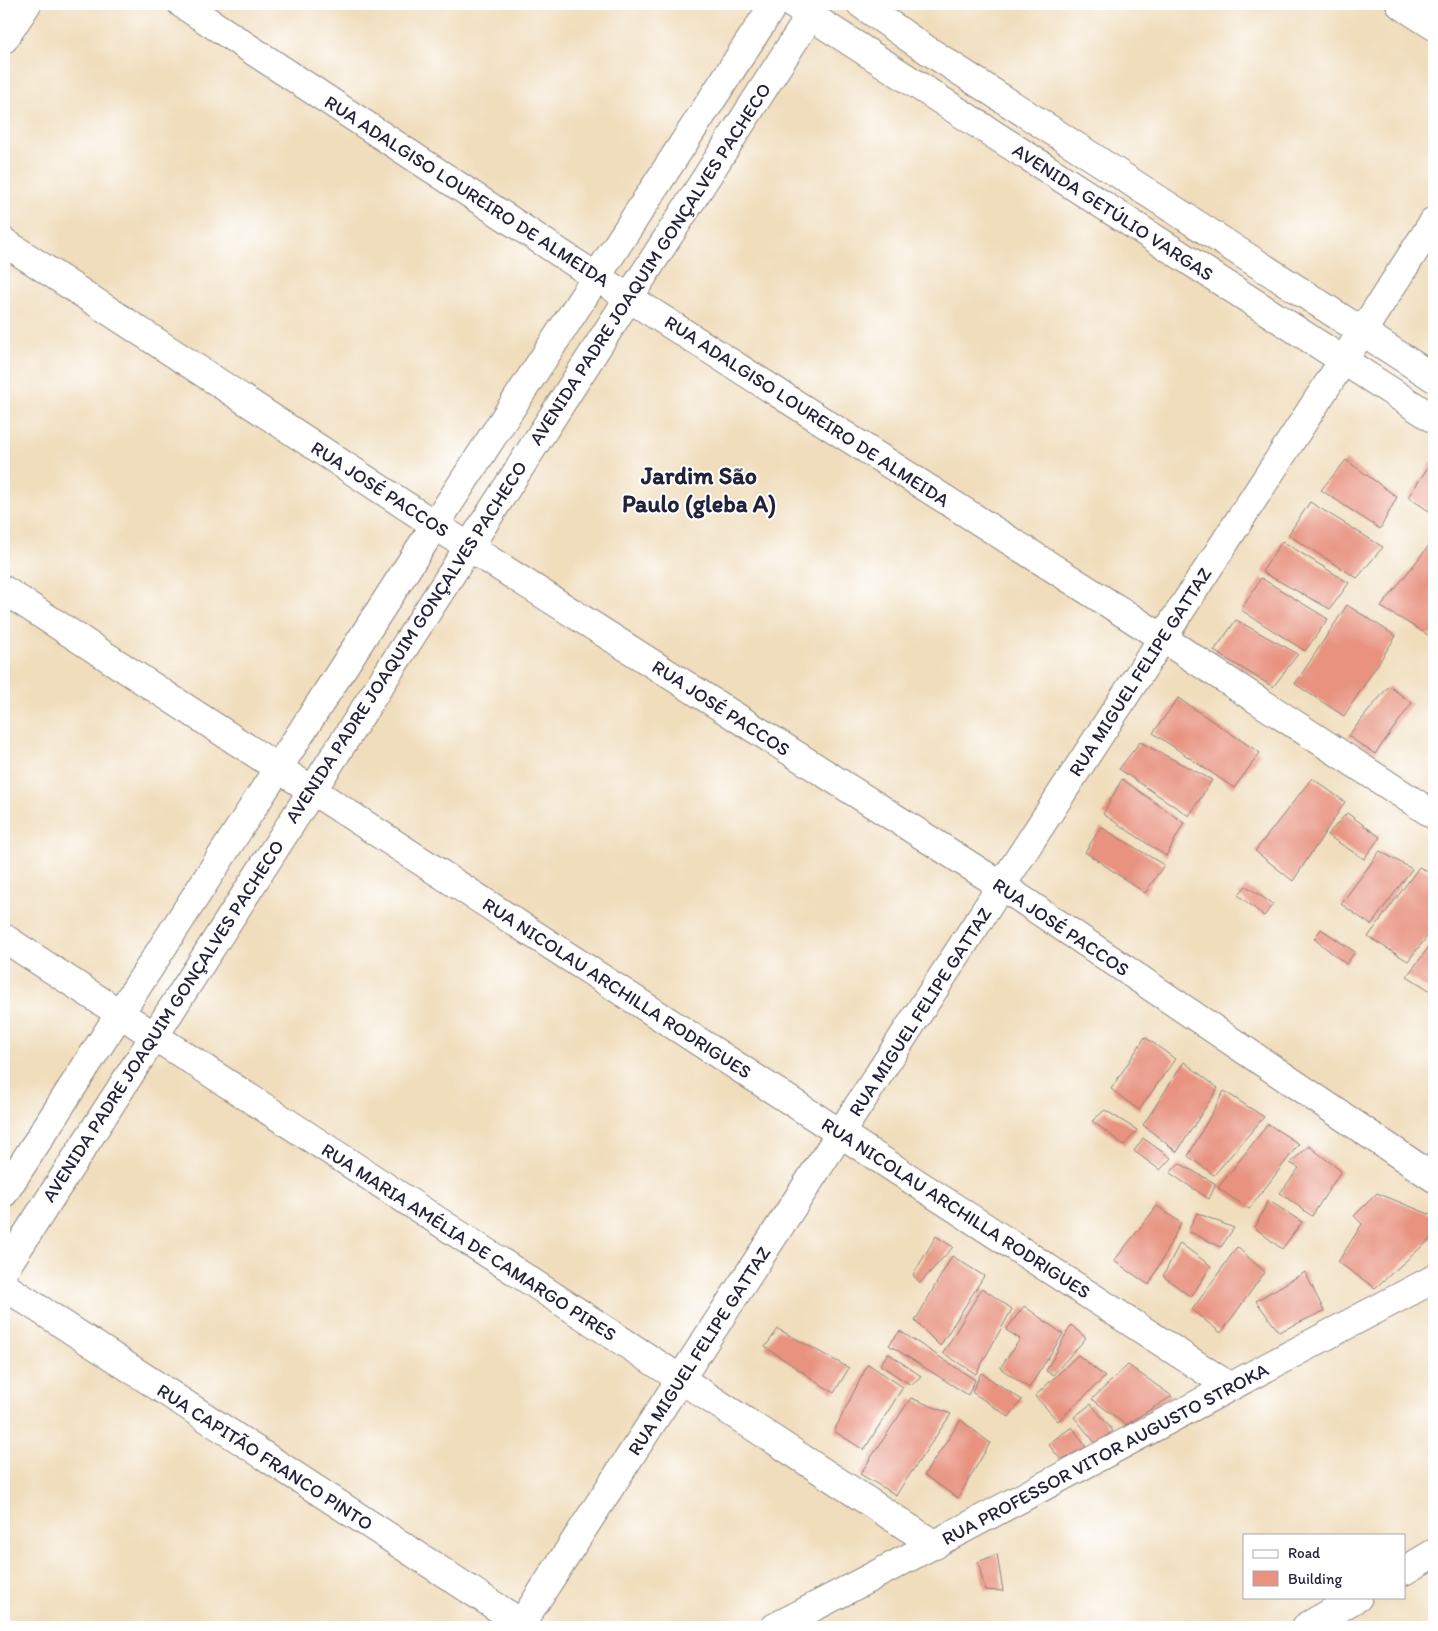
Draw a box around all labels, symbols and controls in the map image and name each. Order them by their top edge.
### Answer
street label: AVENIDA PADRE JOAQUIM GONÇALVES PACHECO [524,79,776,449]
street label: RUA ADALGISO LOUREIRO DE ALMEIDA [320,90,614,292]
street label: AVENIDA GETÚLIO VARGAS [1008,138,1218,286]
street label: RUA ADALGISO LOUREIRO DE ALMEIDA [660,310,954,512]
street label: RUA JOSÉ PACCOS [307,436,453,542]
street label: AVENIDA PADRE JOAQUIM GONÇALVES PACHECO [280,457,532,827]
district label: Jardim São Paulo (gleba A) [622,461,776,519]
street label: RUA MIGUEL FELIPE GATTAZ [1064,563,1216,781]
street label: RUA JOSÉ PACCOS [648,655,794,761]
street label: AVENIDA PADRE JOAQUIM GONÇALVES PACHECO [37,836,289,1206]
street label: RUA JOSÉ PACCOS [988,873,1134,981]
street label: RUA NICOLAU ARCHILLA RODRIGUES [478,892,756,1084]
street label: RUA MIGUEL FELIPE GATTAZ [844,903,996,1121]
street label: RUA NICOLAU ARCHILLA RODRIGUES [817,1112,1095,1304]
street label: RUA MARIA AMÉLIA DE CAMARGO PIRES [317,1138,621,1346]
street label: RUA MIGUEL FELIPE GATTAZ [623,1242,775,1460]
street label: RUA PROFESSOR VITOR AUGUSTO STROKA [938,1358,1272,1550]
street label: RUA CAPITÃO FRANCO PINTO [153,1378,377,1536]
legend [1243,1534,1406,1598]
text: Road [1288,1544,1321,1562]
text: Building [1288,1570,1342,1588]

